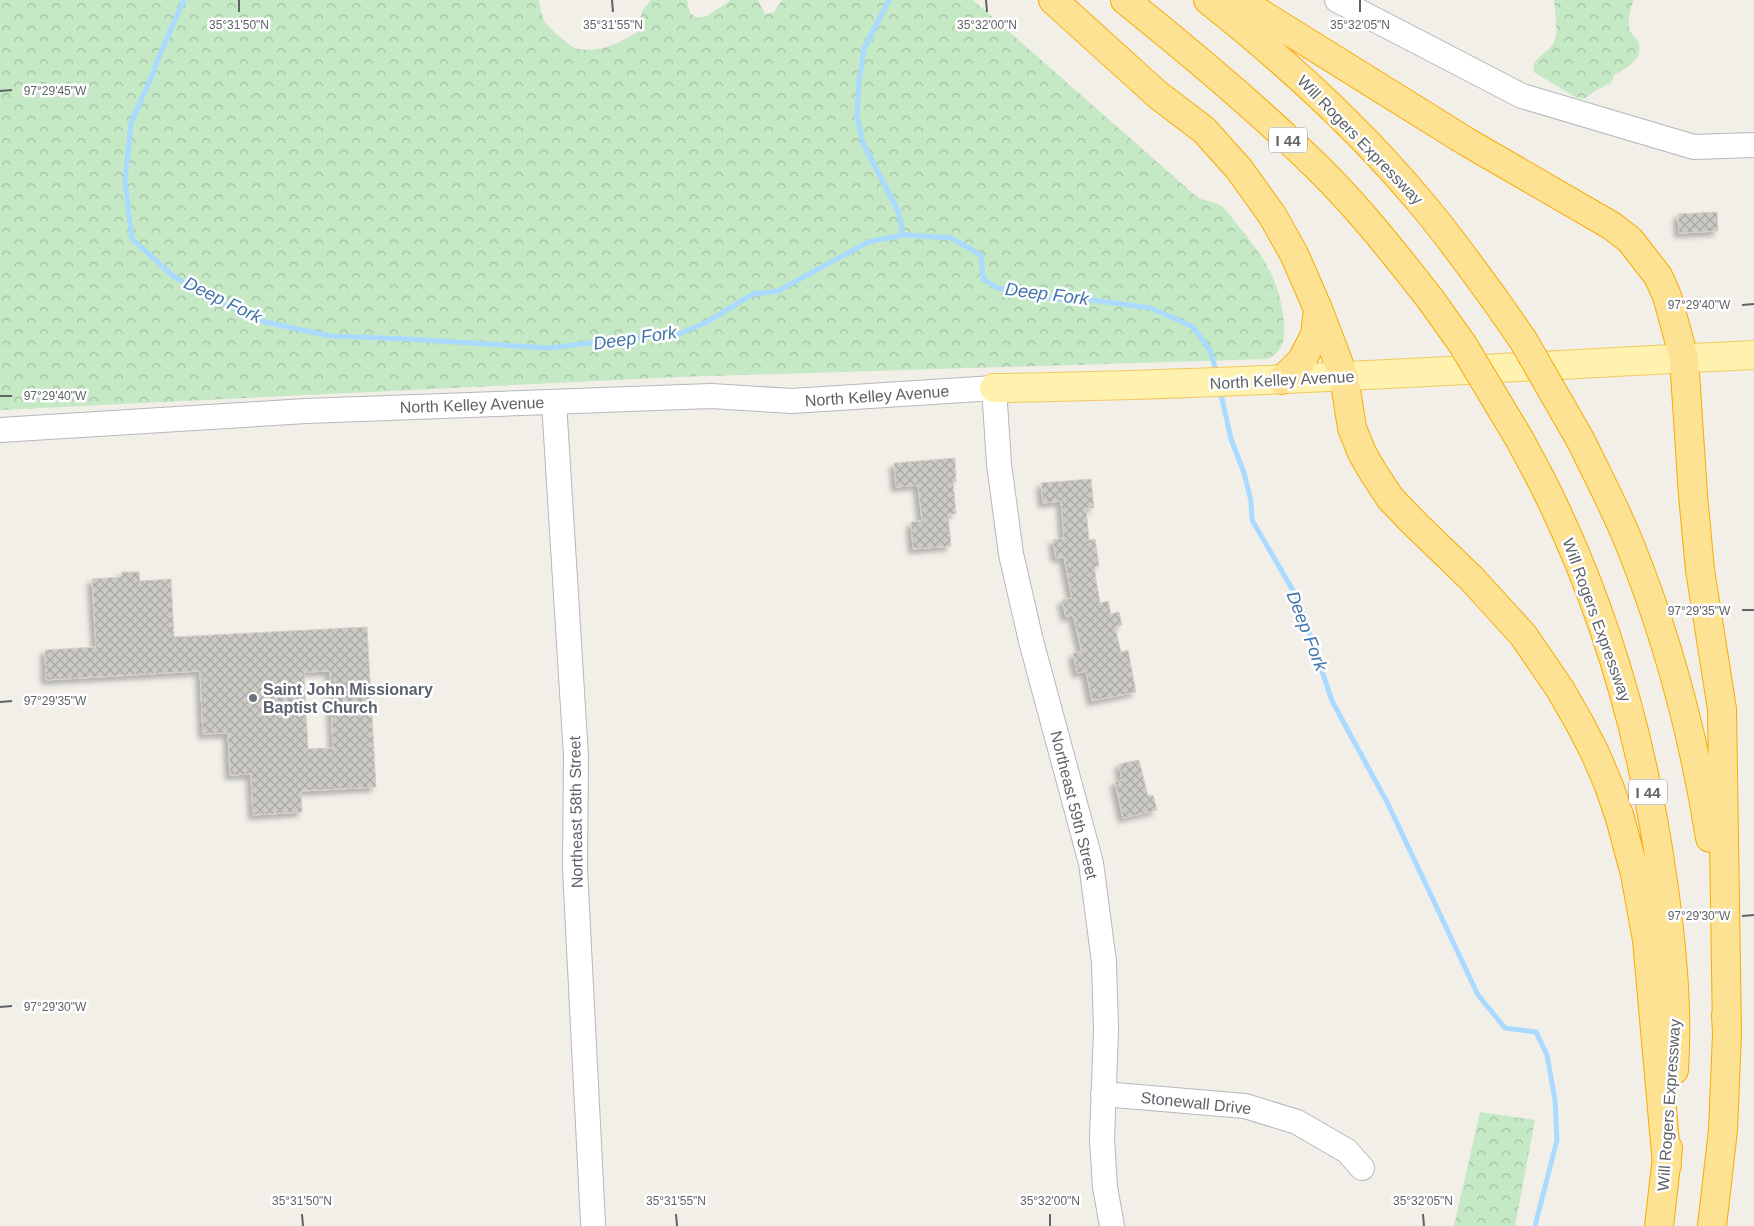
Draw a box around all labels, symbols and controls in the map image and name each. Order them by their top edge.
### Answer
text: 35°31'50"N [209,18,269,32]
text: 35°31'55"N [583,18,643,32]
text: 35°32'00"N [957,18,1017,32]
text: 35°32'05"N [1330,18,1390,32]
street label: Will Rogers Expressway [1294,72,1426,208]
text: 97°29'45"W [24,84,87,98]
road number: I 44 [1269,128,1307,152]
water label: Deep Fork [181,273,266,328]
water label: Deep Fork [1004,279,1091,309]
text: 97°29'40"W [1668,298,1731,312]
water label: Deep Fork [592,322,679,354]
street label: North Kelley Avenue [1209,368,1355,392]
street label: North Kelley Avenue [804,382,950,410]
text: 97°29'40"W [24,389,87,403]
street label: North Kelley Avenue [399,394,545,416]
street label: Will Rogers Expressway [1560,536,1634,704]
water label: Deep Fork [1283,588,1332,675]
text: 97°29'35"W [1668,604,1731,618]
place label: Saint John Missionary Baptist Church [263,681,433,716]
marker: Saint John Missionary Baptist Church [247,692,259,704]
text: 97°29'35"W [24,694,87,708]
street label: Northeast 59th Street [1047,729,1101,881]
street label: Northeast 58th Street [566,735,586,888]
road number: I 44 [1629,780,1667,804]
text: 97°29'30"W [1668,909,1731,923]
text: 97°29'30"W [24,1000,87,1014]
street label: Will Rogers Expressway [1655,1018,1683,1192]
street label: Stonewall Drive [1140,1089,1252,1117]
text: 35°31'50"N [272,1194,332,1208]
text: 35°31'55"N [646,1194,706,1208]
text: 35°32'00"N [1020,1194,1080,1208]
text: 35°32'05"N [1393,1194,1453,1208]

